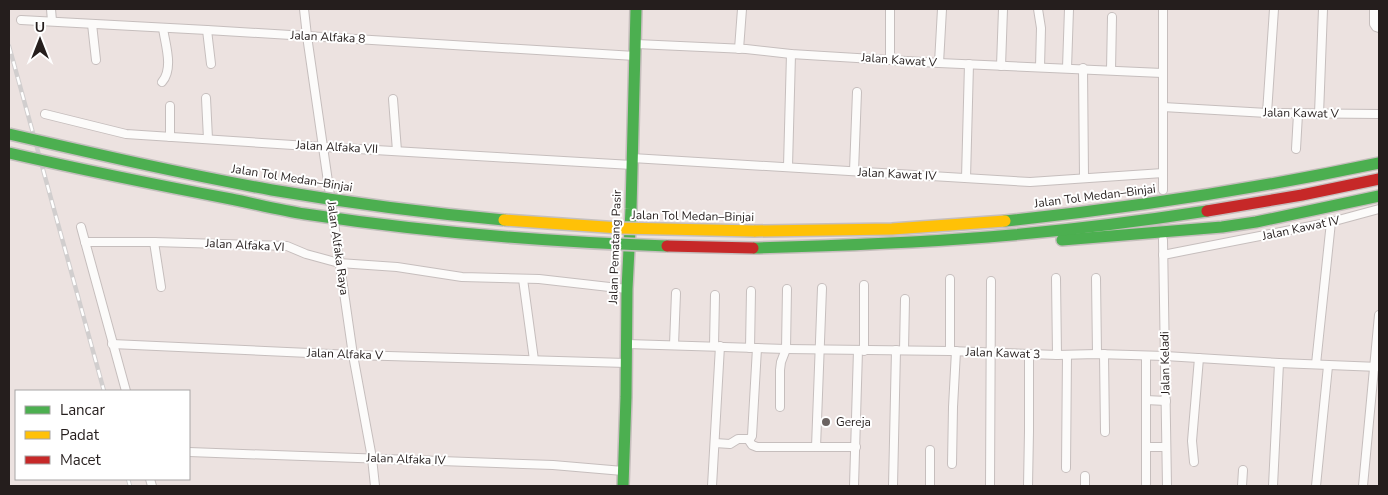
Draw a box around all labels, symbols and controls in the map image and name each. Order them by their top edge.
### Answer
north arrow [15,15,65,65]
text: U [35,18,45,37]
street label: Jalan Alfaka 8 [289,27,366,47]
street label: Jalan Kawat V [860,49,938,71]
street label: Jalan Kawat V [1262,104,1340,122]
street label: Jalan Alfaka VII [294,137,379,157]
street label: Jalan Tol Medan–Binjai [229,160,354,195]
street label: Jalan Kawat IV [856,164,937,184]
street label: Jalan Tol Medan–Binjai [1032,181,1157,212]
street label: Jalan Pematang Pasir [605,189,625,305]
street label: Jalan Alfaka Raya [323,199,353,296]
street label: Jalan Tol Medan–Binjai [631,207,754,225]
street label: Jalan Kawat IV [1260,212,1342,244]
street label: Jalan Alfaka VI [204,235,285,255]
street label: Jalan Keladi [1156,331,1174,396]
street label: Jalan Kawat 3 [964,344,1041,362]
street label: Jalan Alfaka V [306,345,384,363]
legend [15,390,190,480]
text: Lancar [60,400,105,420]
place label: Gereja [836,414,871,430]
marker: Gereja [820,416,832,428]
text: Padat [60,425,100,445]
text: Macet [60,450,102,470]
street label: Jalan Alfaka IV [365,450,447,468]

